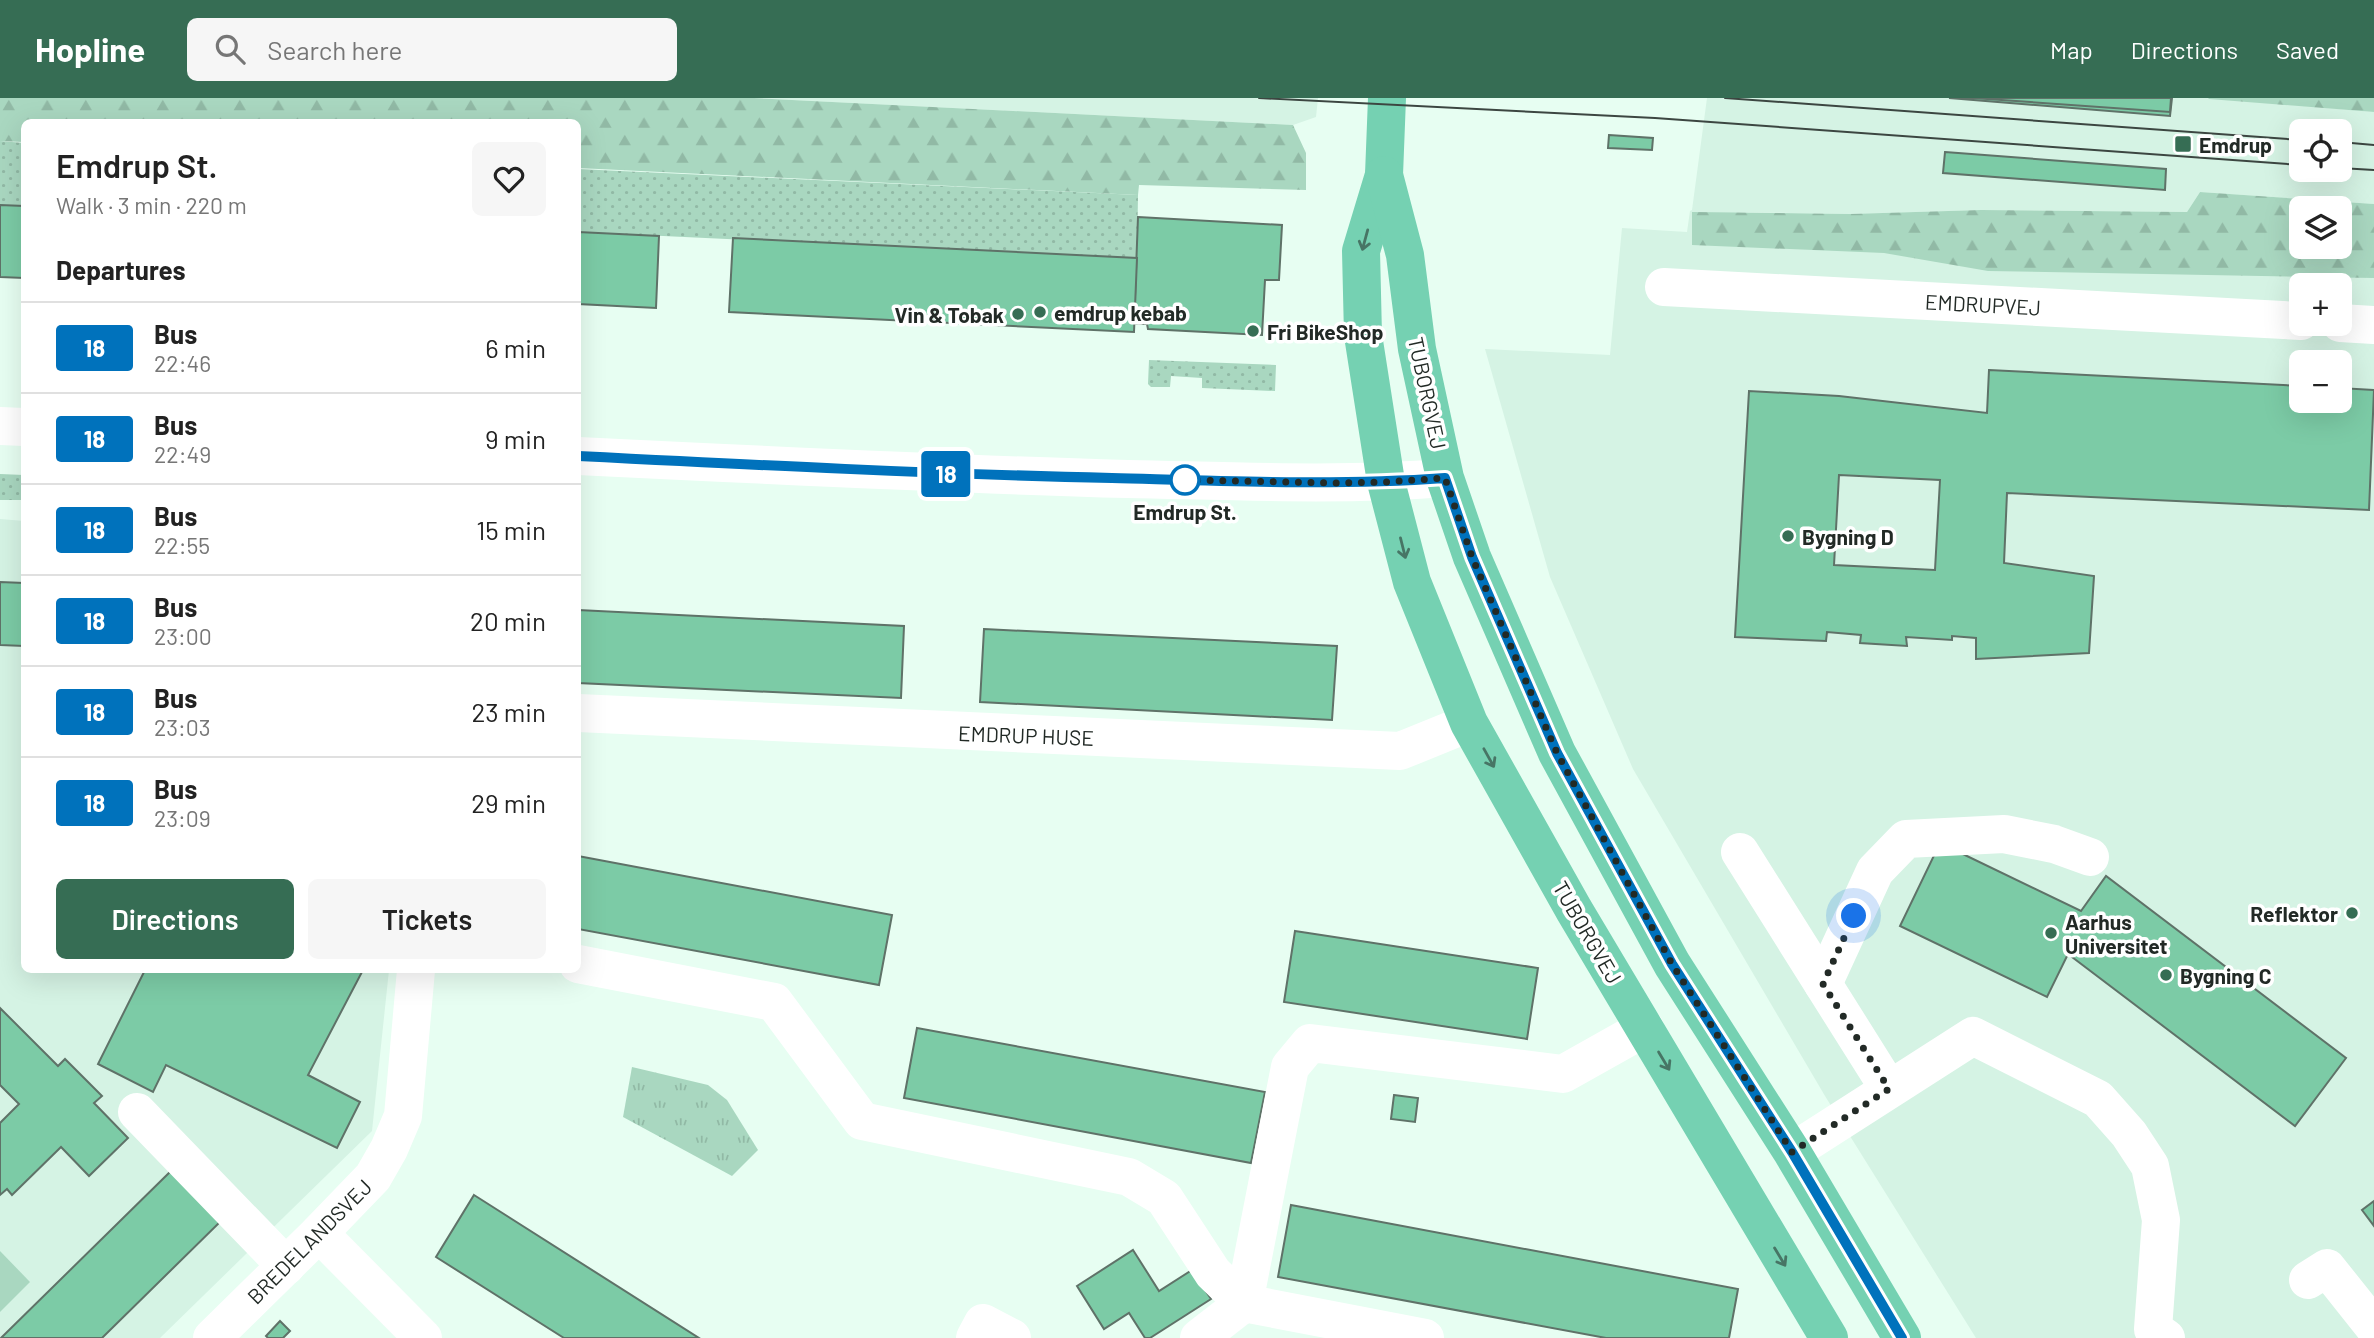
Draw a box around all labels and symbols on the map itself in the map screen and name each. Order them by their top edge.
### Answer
place label: Emdrup [2199,132,2272,157]
marker: Emdrup [2173,134,2193,154]
one-way arrow [1357,229,1370,251]
street label: EMDRUPVEJ [1924,288,2042,320]
place label: emdrup kebab [1054,300,1187,325]
place label: Vin & Tobak [895,302,1004,327]
marker: emdrup kebab [1032,304,1048,320]
marker: Vin & Tobak [1010,306,1026,322]
place label: Fri BikeShop [1267,319,1383,344]
marker: Fri BikeShop [1245,323,1261,339]
street label: TUBORGVEJ [1404,335,1452,451]
line badge: 18 [914,451,978,497]
marker: Emdrup St. [1170,465,1200,495]
place label: Emdrup St. [1133,499,1237,524]
place label: Bygning D [1802,524,1894,549]
marker: Bygning D [1780,528,1796,544]
one-way arrow [1397,536,1410,559]
street label: EMDRUP HUSE [958,720,1094,750]
one-way arrow [1482,748,1496,768]
street label: TUBORGVEJ [1549,876,1627,988]
your location [1836,898,1871,933]
place label: Reflektor [2250,901,2338,926]
marker: Reflektor [2344,905,2360,921]
place label: Aarhus Universitet [2065,909,2168,958]
marker: Aarhus Universitet [2043,925,2059,941]
place label: Bygning C [2180,963,2272,988]
marker: Bygning C [2158,967,2174,983]
one-way arrow [1657,1051,1671,1071]
street label: BREDELANDSVEJ [242,1174,376,1308]
one-way arrow [1774,1246,1788,1266]

